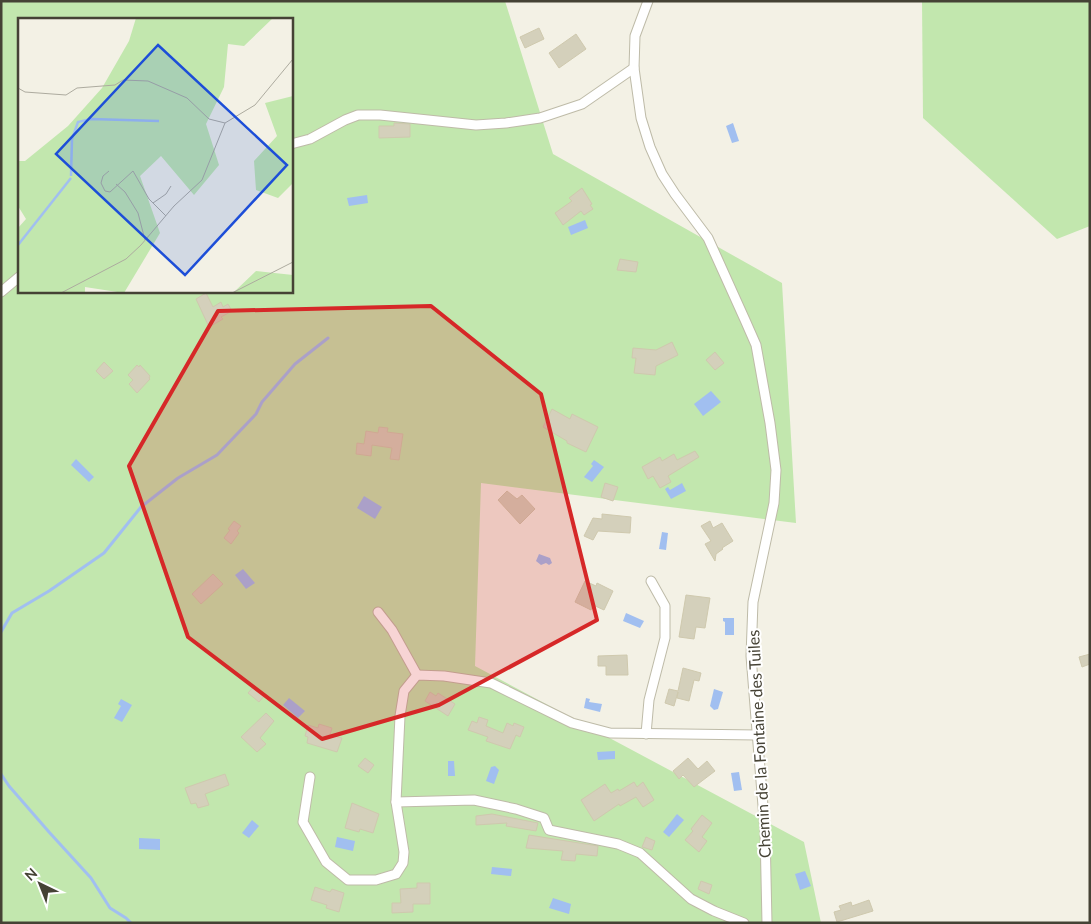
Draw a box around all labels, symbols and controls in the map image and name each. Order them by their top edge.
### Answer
inset map [18,18,292,292]
street label: Chemin de la Fontaine des Tuiles [743,629,774,859]
north arrow [15,859,65,909]
text: N [21,864,41,884]

